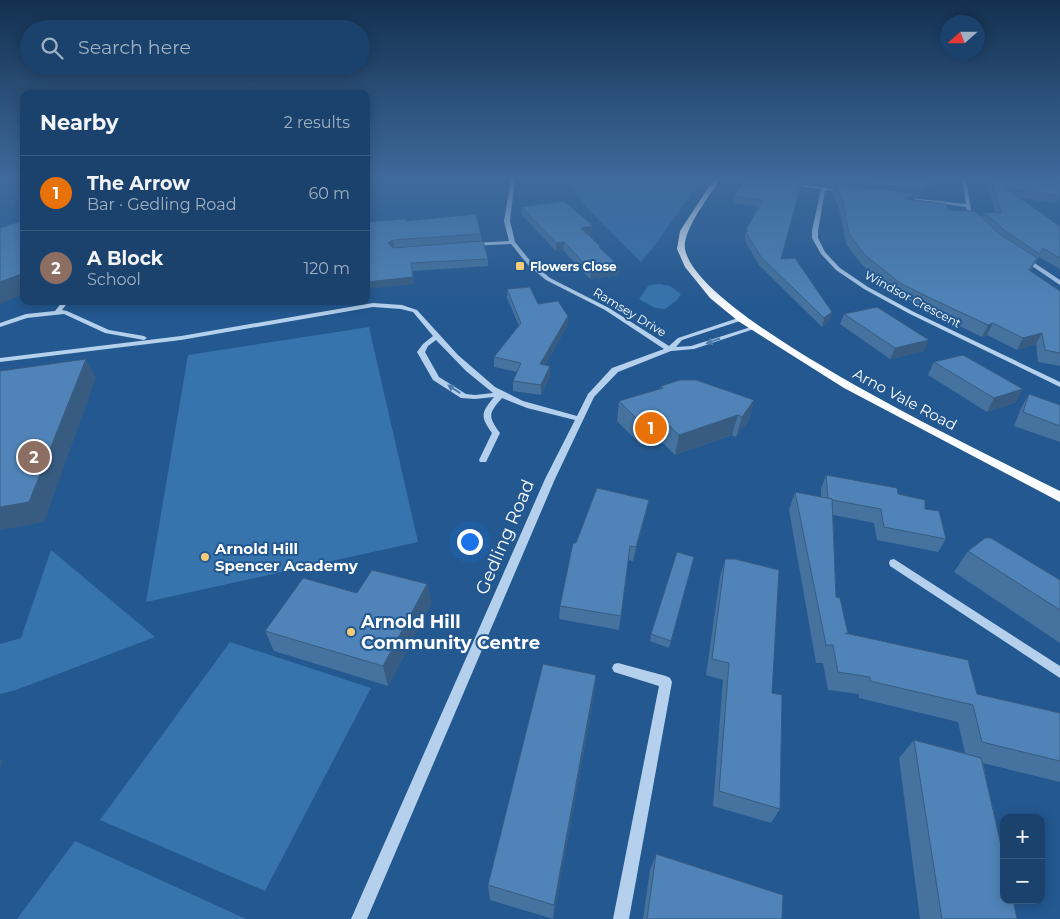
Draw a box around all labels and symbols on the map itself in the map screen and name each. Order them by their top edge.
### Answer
north arrow [940,15,985,60]
place label: Flowers Close [530,259,617,274]
marker: Flowers Close [514,260,526,272]
street label: Windsor Crescent [862,267,964,331]
street label: Ramsey Drive [591,284,669,340]
one-way arrow [705,338,720,346]
street label: Arno Vale Road [850,364,960,434]
one-way arrow [447,384,461,394]
pin: 1 [635,409,667,447]
pin: 2 [18,438,50,476]
street label: Gedling Road [471,476,539,598]
your location [457,529,483,555]
place label: Arnold Hill Spencer Academy [214,539,359,575]
marker: Arnold Hill Spencer Academy [199,551,211,563]
place label: Arnold Hill Community Centre [360,611,540,654]
marker: Arnold Hill Community Centre [345,626,357,638]

